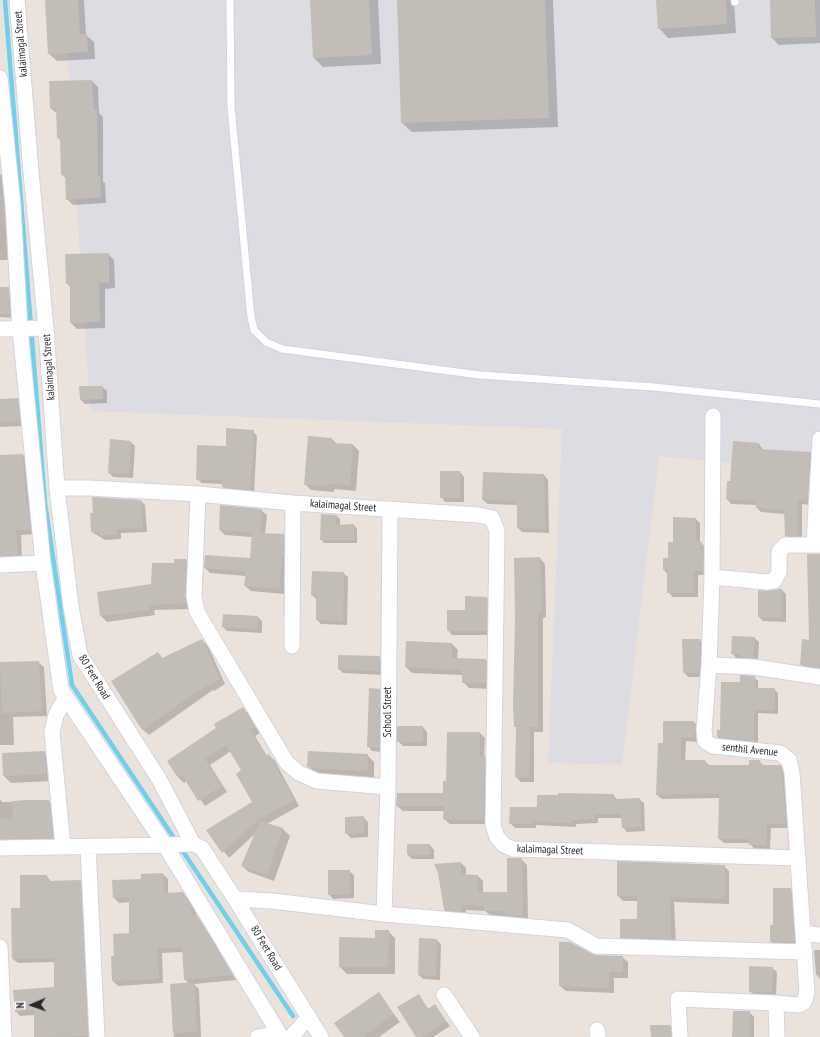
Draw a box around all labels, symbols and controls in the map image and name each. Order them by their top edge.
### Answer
street label: kalaimagal Street [12,10,30,78]
street label: kalaimagal Street [40,333,58,401]
street label: kalaimagal Street [309,497,377,515]
street label: 80 Feet Road [75,652,113,702]
street label: School Street [381,687,395,737]
street label: senthil Avenue [721,741,779,759]
street label: kalaimagal Street [517,842,583,858]
street label: 80 Feet Road [247,923,285,973]
north arrow [12,985,52,1025]
text: N [13,1002,27,1009]

